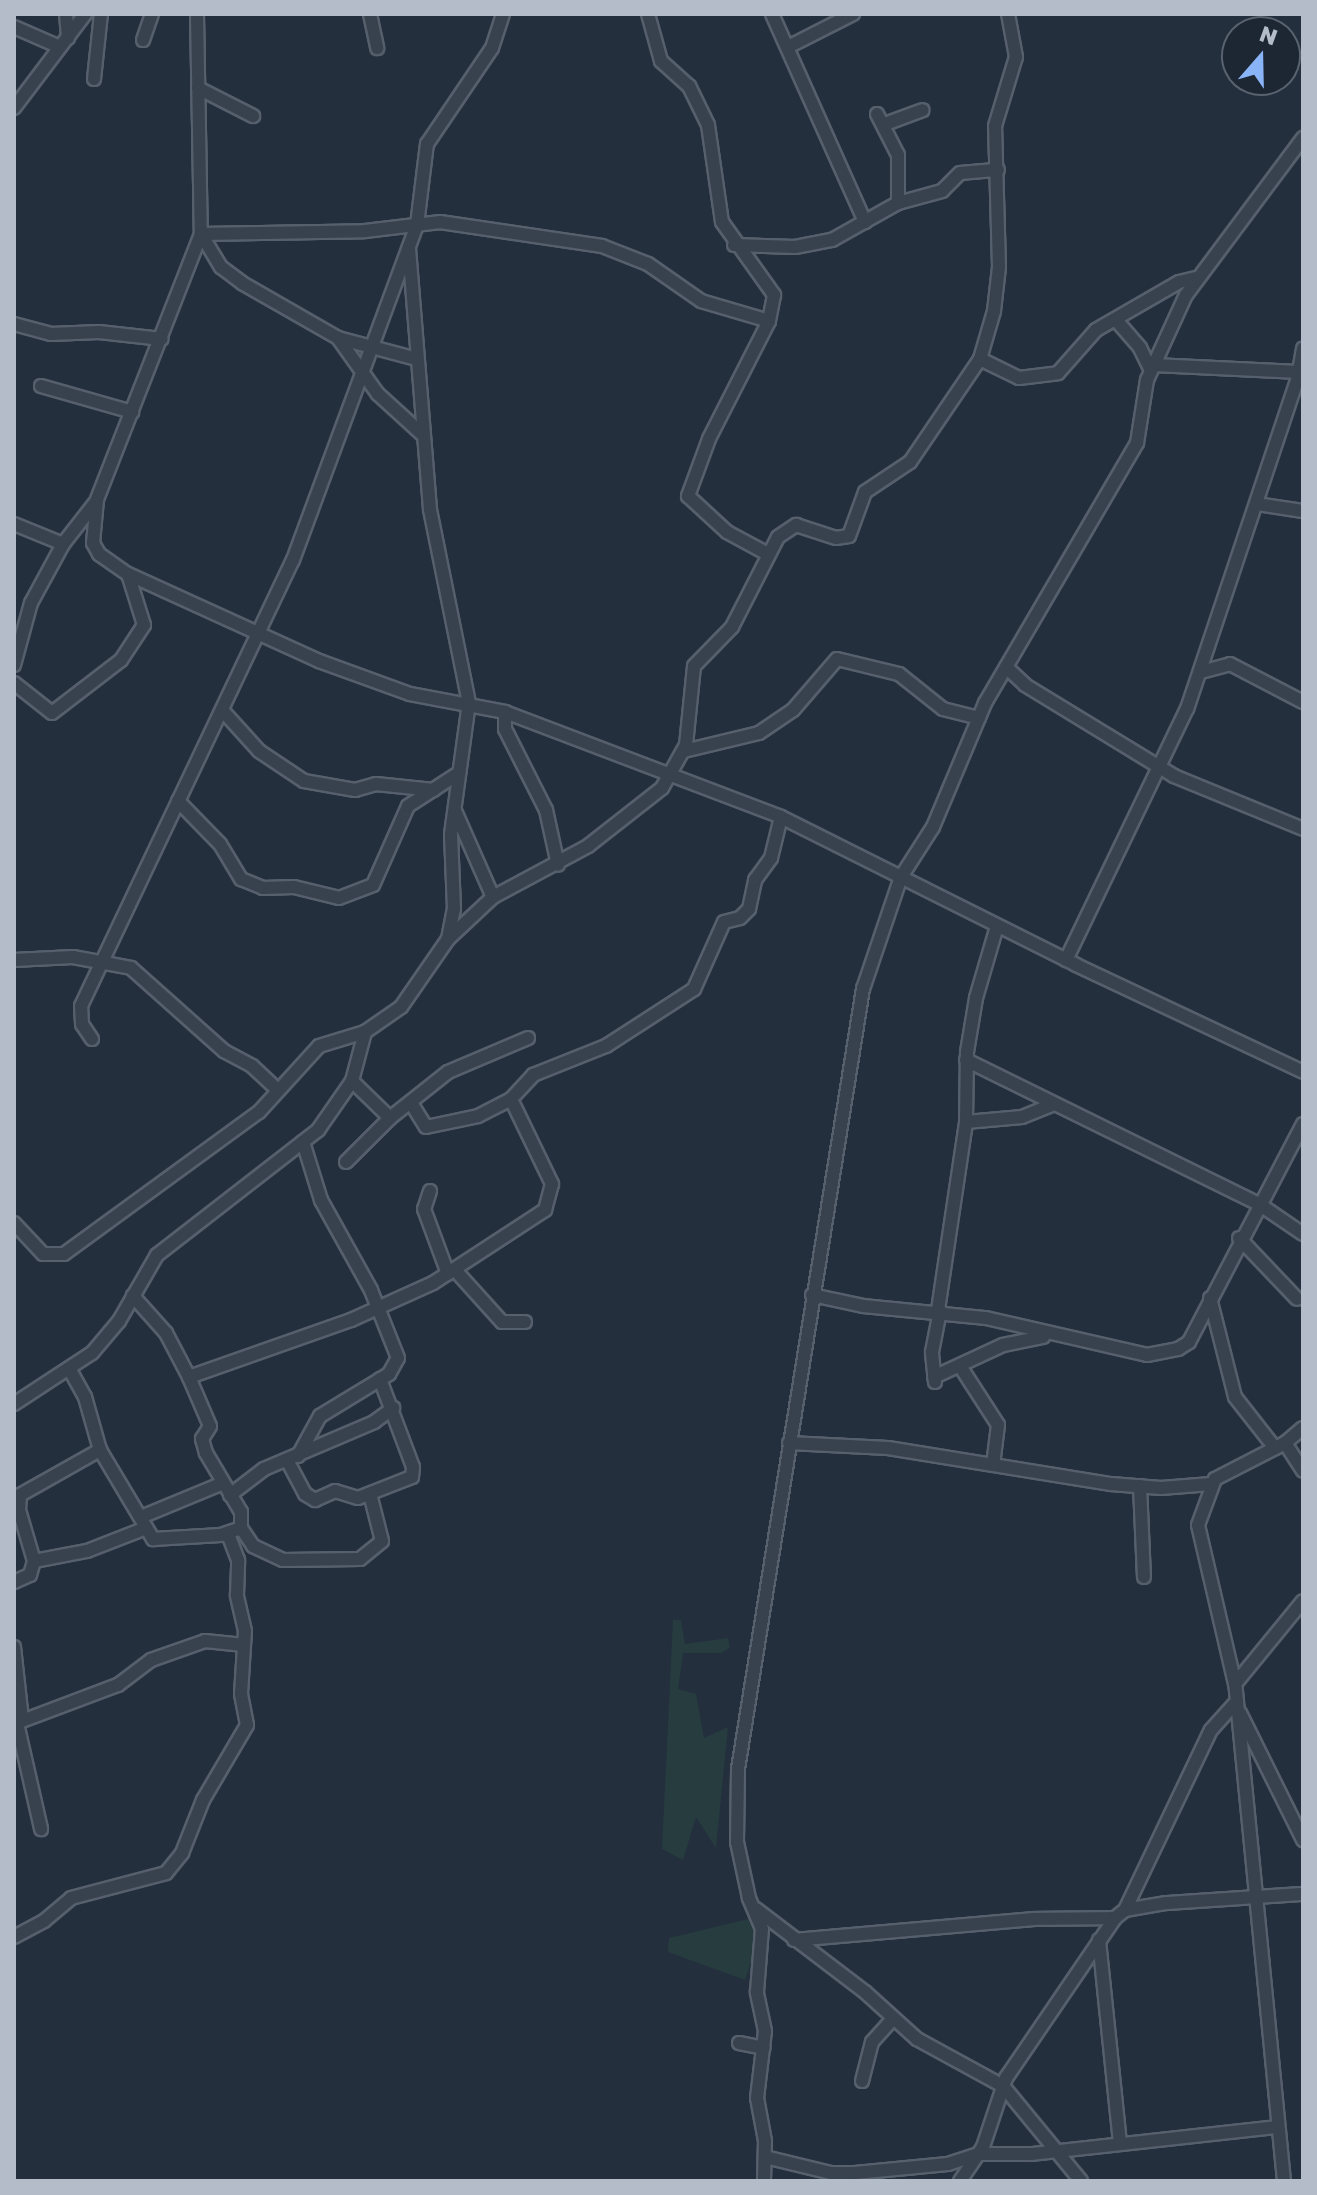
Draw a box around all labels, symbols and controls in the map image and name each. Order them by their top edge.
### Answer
north arrow [1221,16,1301,96]
text: N [1256,19,1281,50]

